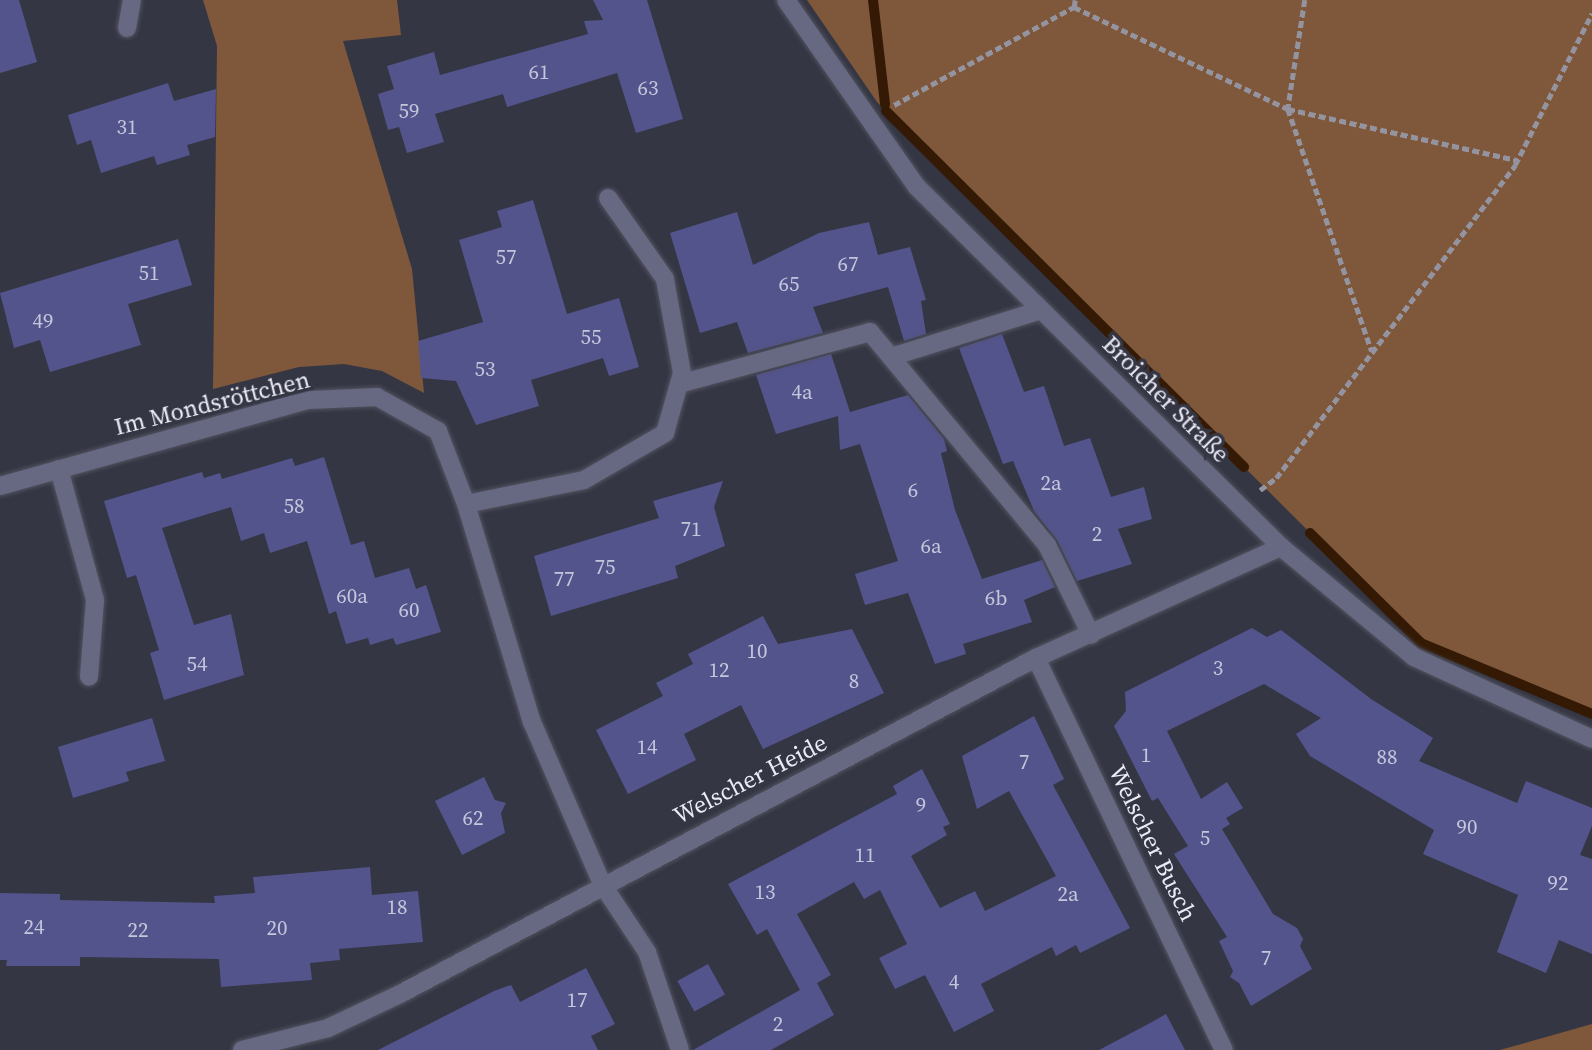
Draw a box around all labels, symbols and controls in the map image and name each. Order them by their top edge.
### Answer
house number: 61 [529,59,549,85]
house number: 63 [638,75,658,101]
house number: 59 [399,98,419,124]
house number: 31 [117,114,137,140]
house number: 57 [496,244,516,270]
house number: 67 [838,251,858,277]
house number: 51 [139,260,159,286]
house number: 65 [779,271,799,297]
house number: 49 [33,308,53,334]
house number: 55 [581,324,601,350]
street label: Broicher Straße [1097,330,1235,468]
house number: 53 [475,356,495,382]
street label: Im Mondsröttchen [111,365,313,441]
house number: 4a [791,379,813,405]
house number: 2a [1040,470,1062,496]
house number: 6 [908,477,918,503]
house number: 58 [284,493,304,519]
house number: 71 [681,516,701,542]
house number: 2 [1092,521,1102,547]
house number: 6a [920,533,942,559]
house number: 75 [595,554,615,580]
house number: 77 [554,566,574,592]
house number: 60a [336,583,368,609]
house number: 6b [985,585,1007,611]
house number: 60 [399,597,419,623]
house number: 10 [747,638,767,664]
house number: 54 [187,651,207,677]
house number: 3 [1213,655,1223,681]
house number: 12 [709,657,729,683]
house number: 8 [849,668,859,694]
street label: Welscher Heide [668,728,832,830]
house number: 14 [637,734,657,760]
house number: 1 [1141,742,1151,768]
house number: 88 [1377,744,1397,770]
house number: 7 [1019,749,1029,775]
street label: Welscher Busch [1103,760,1203,926]
house number: 9 [916,792,926,818]
house number: 62 [463,805,483,831]
house number: 90 [1457,814,1477,840]
house number: 5 [1200,825,1210,851]
house number: 11 [855,842,875,868]
house number: 92 [1548,870,1568,896]
house number: 13 [755,879,775,905]
house number: 2a [1057,881,1079,907]
house number: 18 [387,894,407,920]
house number: 24 [24,914,44,940]
house number: 20 [267,915,287,941]
house number: 22 [128,917,148,943]
house number: 7 [1261,945,1271,971]
house number: 4 [949,969,959,995]
house number: 17 [567,987,587,1013]
house number: 2 [773,1011,783,1037]

